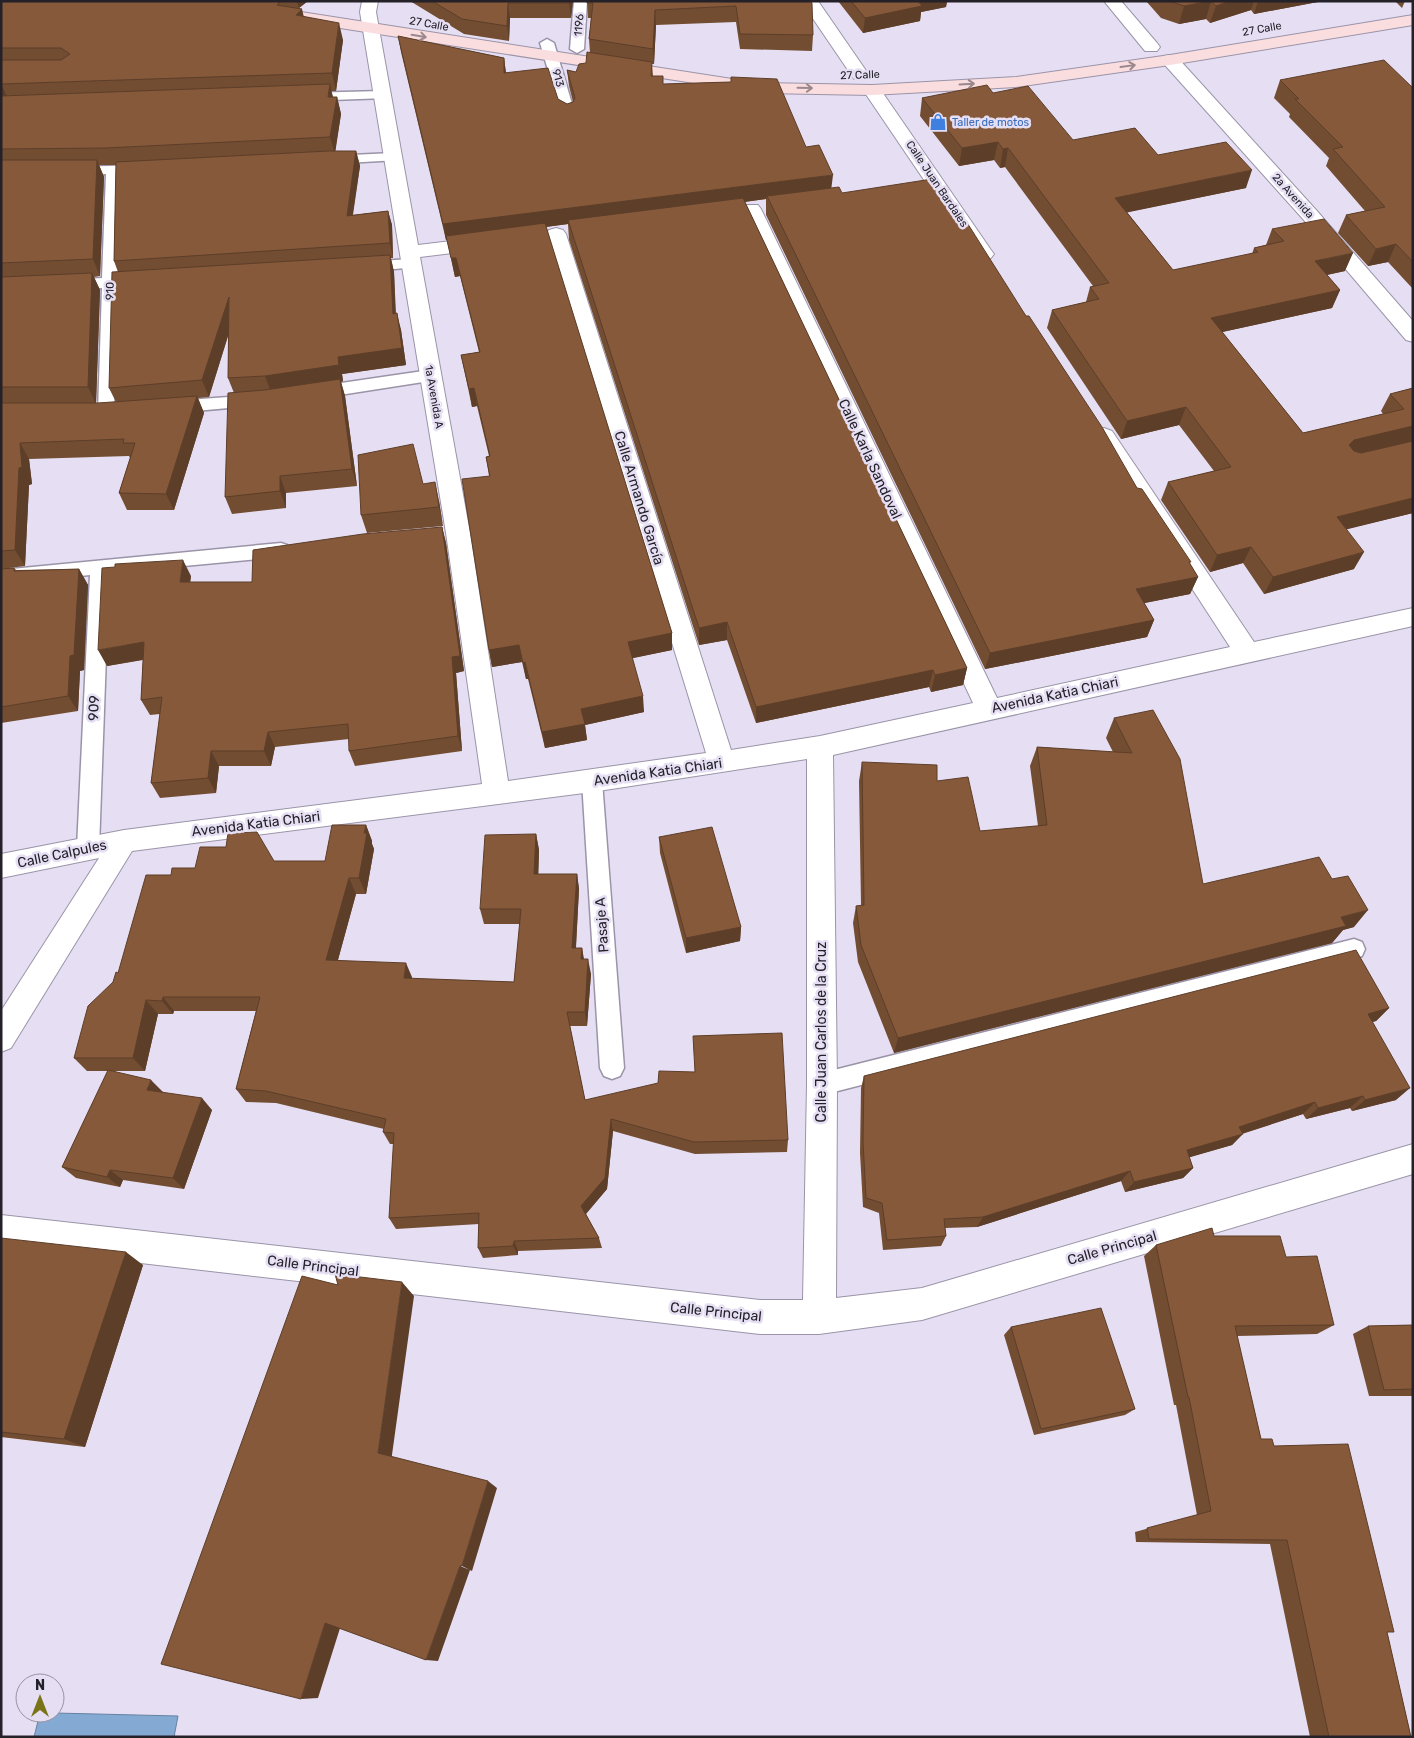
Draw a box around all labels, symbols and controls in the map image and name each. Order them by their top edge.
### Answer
street label: 1196 [572,13,586,37]
street label: 27 Calle [408,14,450,34]
street label: 27 Calle [1241,19,1283,39]
one-way arrow [410,31,426,41]
one-way arrow [1120,61,1136,71]
street label: 913 [549,68,567,89]
street label: 27 Calle [840,68,880,82]
one-way arrow [959,80,975,89]
one-way arrow [797,84,813,93]
shop icon: Taller de motos [928,112,948,132]
place label: Taller de motos [952,116,1030,129]
street label: Calle Juan Bardales [903,138,971,230]
street label: 2a Avenida [1269,171,1317,221]
street label: 910 [103,282,117,300]
street label: 1a Avenida A [422,364,446,430]
street label: Calle Karla Sandoval [835,396,905,522]
street label: Calle Armando García [611,429,667,567]
street label: Avenida Katia Chiari [990,673,1120,717]
street label: 909 [85,695,103,721]
street label: Avenida Katia Chiari [593,755,723,789]
street label: Avenida Katia Chiari [191,808,321,840]
street label: Calle Calpules [16,836,108,872]
street label: Pasaje A [592,896,612,953]
street label: Calle Juan Carlos de la Cruz [813,942,830,1122]
street label: Calle Principal [1065,1227,1159,1269]
street label: Calle Principal [266,1252,360,1280]
street label: Calle Principal [669,1299,763,1325]
north arrow [15,1673,65,1723]
text: N [35,1677,45,1694]

